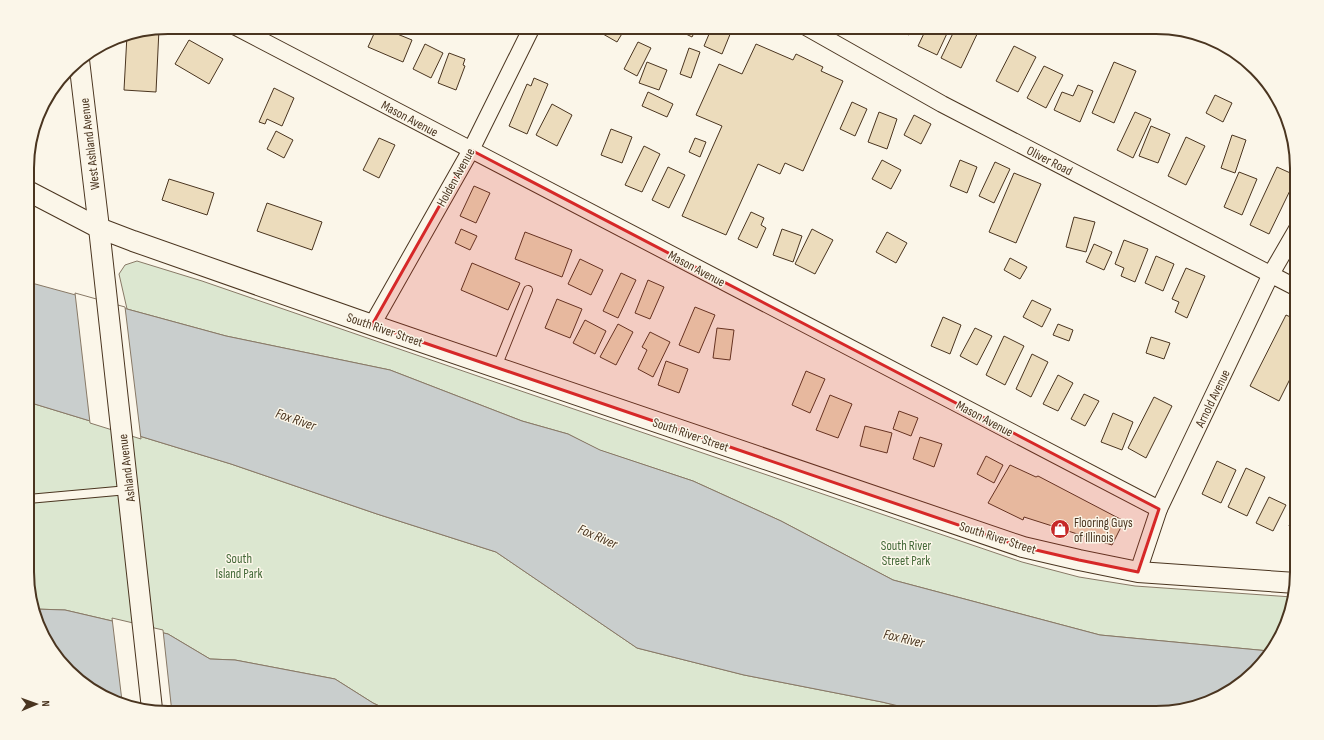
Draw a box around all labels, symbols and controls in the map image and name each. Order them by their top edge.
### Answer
street label: West Ashland Avenue [76,97,104,191]
street label: Mason Avenue [378,97,441,141]
street label: Oliver Road [1024,143,1075,179]
street label: Holden Avenue [433,145,479,210]
street label: Mason Avenue [665,247,728,291]
street label: South River Street [344,309,425,351]
street label: Arnold Avenue [1192,367,1234,431]
street label: Mason Avenue [953,397,1016,441]
water label: Fox River [274,405,319,435]
street label: South River Street [650,414,731,456]
street label: Ashland Avenue [115,433,139,504]
place label: Flooring Guys of Illinois [1074,515,1133,546]
street label: South River Street [957,518,1038,558]
shop icon: Flooring Guys of Illinois [1049,518,1071,540]
water label: Fox River [575,520,621,553]
park label: South River Street Park [881,538,931,569]
park label: South Island Park [216,551,262,582]
water label: Fox River [882,626,927,652]
north arrow [16,684,56,724]
text: N [39,701,52,707]

